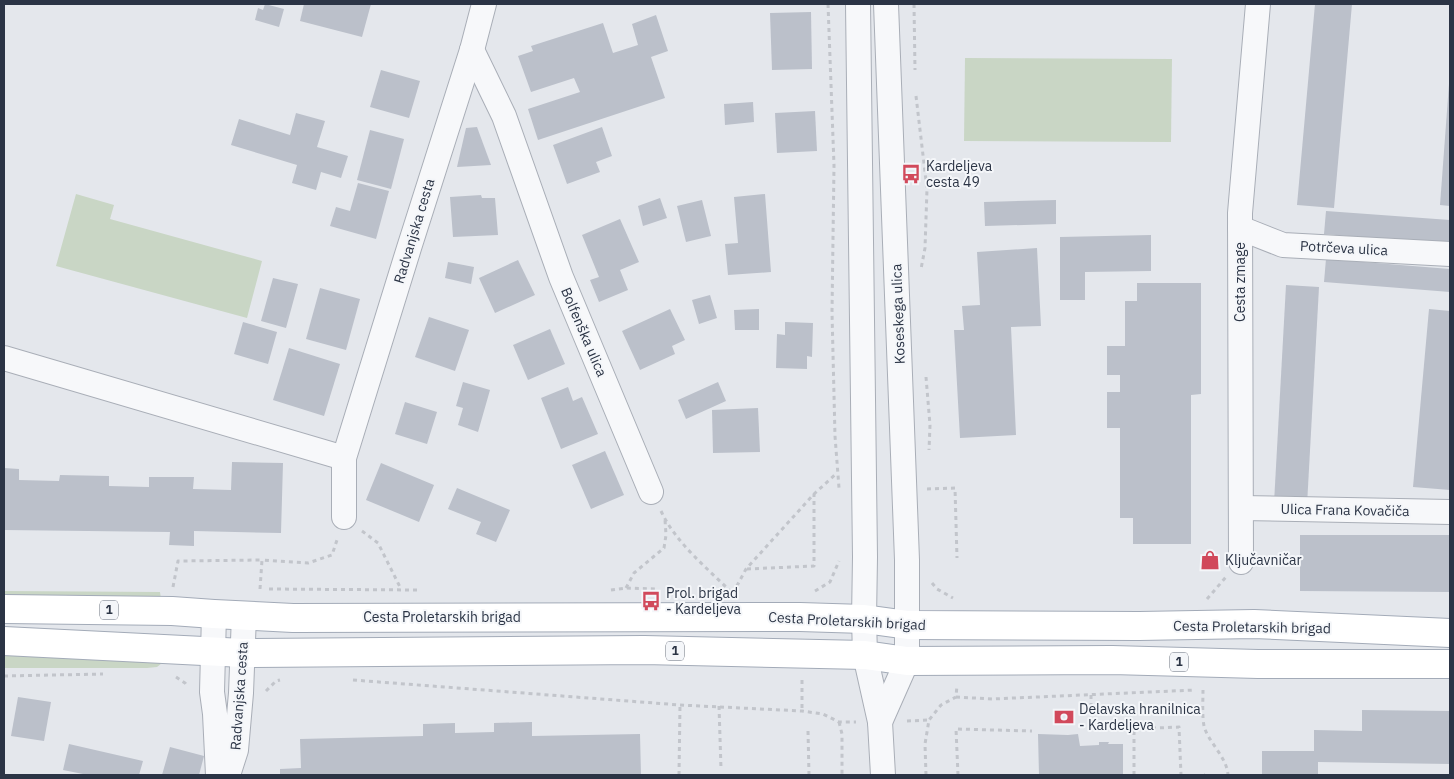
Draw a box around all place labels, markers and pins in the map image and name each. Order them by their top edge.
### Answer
place label: Kardeljeva cesta 49 [926,157,993,191]
bus stop icon: Kardeljeva cesta 49 [900,163,922,185]
shop icon: Ključavničar [1199,549,1221,571]
place label: Ključavničar [1225,551,1302,569]
place label: Prol. brigad - Kardeljeva [666,584,742,618]
bus stop icon: Prol. brigad - Kardeljeva [640,590,662,612]
place label: Delavska hranilnica - Kardeljeva [1079,700,1201,734]
bank icon: Delavska hranilnica - Kardeljeva [1053,706,1075,728]

